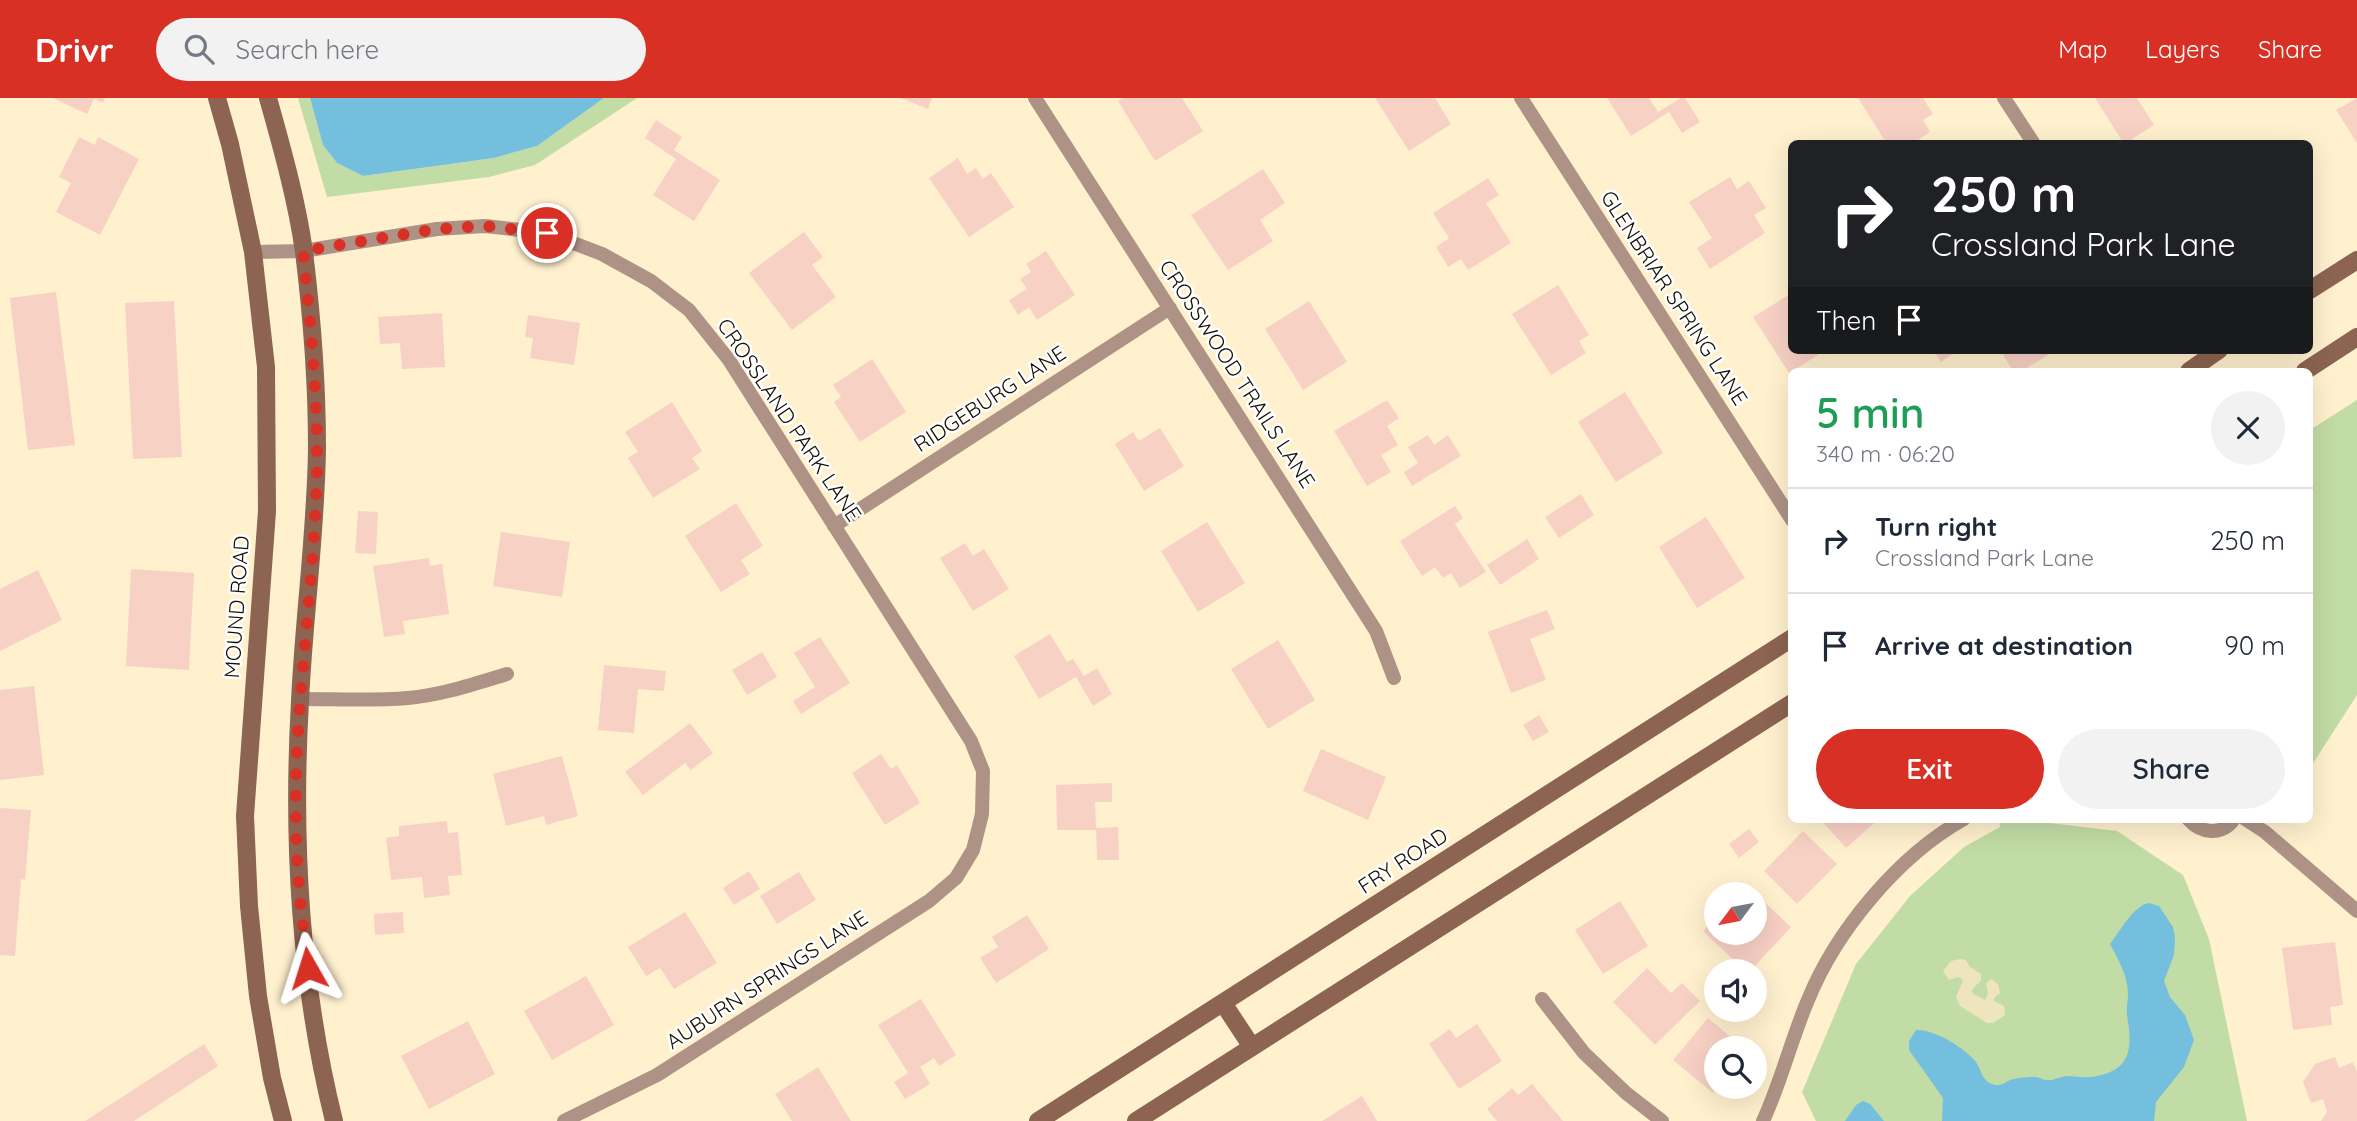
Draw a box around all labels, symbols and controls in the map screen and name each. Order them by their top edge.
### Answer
search box [156,18,646,81]
text: Drivr [35,29,114,70]
icon: search [180,30,218,68]
text: Search here [236,33,379,66]
text: Map [2058,34,2107,64]
text: Layers [2145,34,2220,64]
text: Share [2258,34,2322,64]
text: 250 m [1931,163,2076,224]
icon: right [1816,168,1907,259]
street label: GLENBRIAR SPRING LANE [1596,185,1754,410]
pin [517,203,577,263]
icon: arrive [528,214,566,252]
text: Crossland Park Lane [1931,224,2236,264]
street label: CROSSWOOD TRAILS LANE [1154,255,1321,492]
icon: arrive [1890,301,1928,339]
text: Then [1816,304,1876,337]
street label: CROSSLAND PARK LANE [712,313,868,526]
street label: RIDGEBURG LANE [909,339,1070,457]
text: 5 min [1816,386,1924,439]
button: close [2211,391,2285,465]
text: 340 m · 06:20 [1816,439,1955,468]
text: Turn right [1875,510,1997,543]
icon: right [1816,522,1854,560]
text: 250 m [2210,524,2285,557]
street label: MOUND ROAD [218,535,254,679]
text: Crossland Park Lane [1875,543,2094,572]
icon: arrive [1816,627,1854,665]
text: Arrive at destination [1875,629,2133,662]
text: 90 m [2224,629,2285,662]
button: Exit [1816,729,2044,809]
button: Share [2058,729,2285,809]
street label: FRY ROAD [1353,822,1452,899]
north arrow [1704,882,1768,945]
map controls [1704,882,1767,1099]
street label: AUBURN SPRINGS LANE [661,904,872,1054]
position arrow [271,931,345,1005]
button: sound [1704,959,1767,1022]
button: search [1704,1036,1767,1099]

